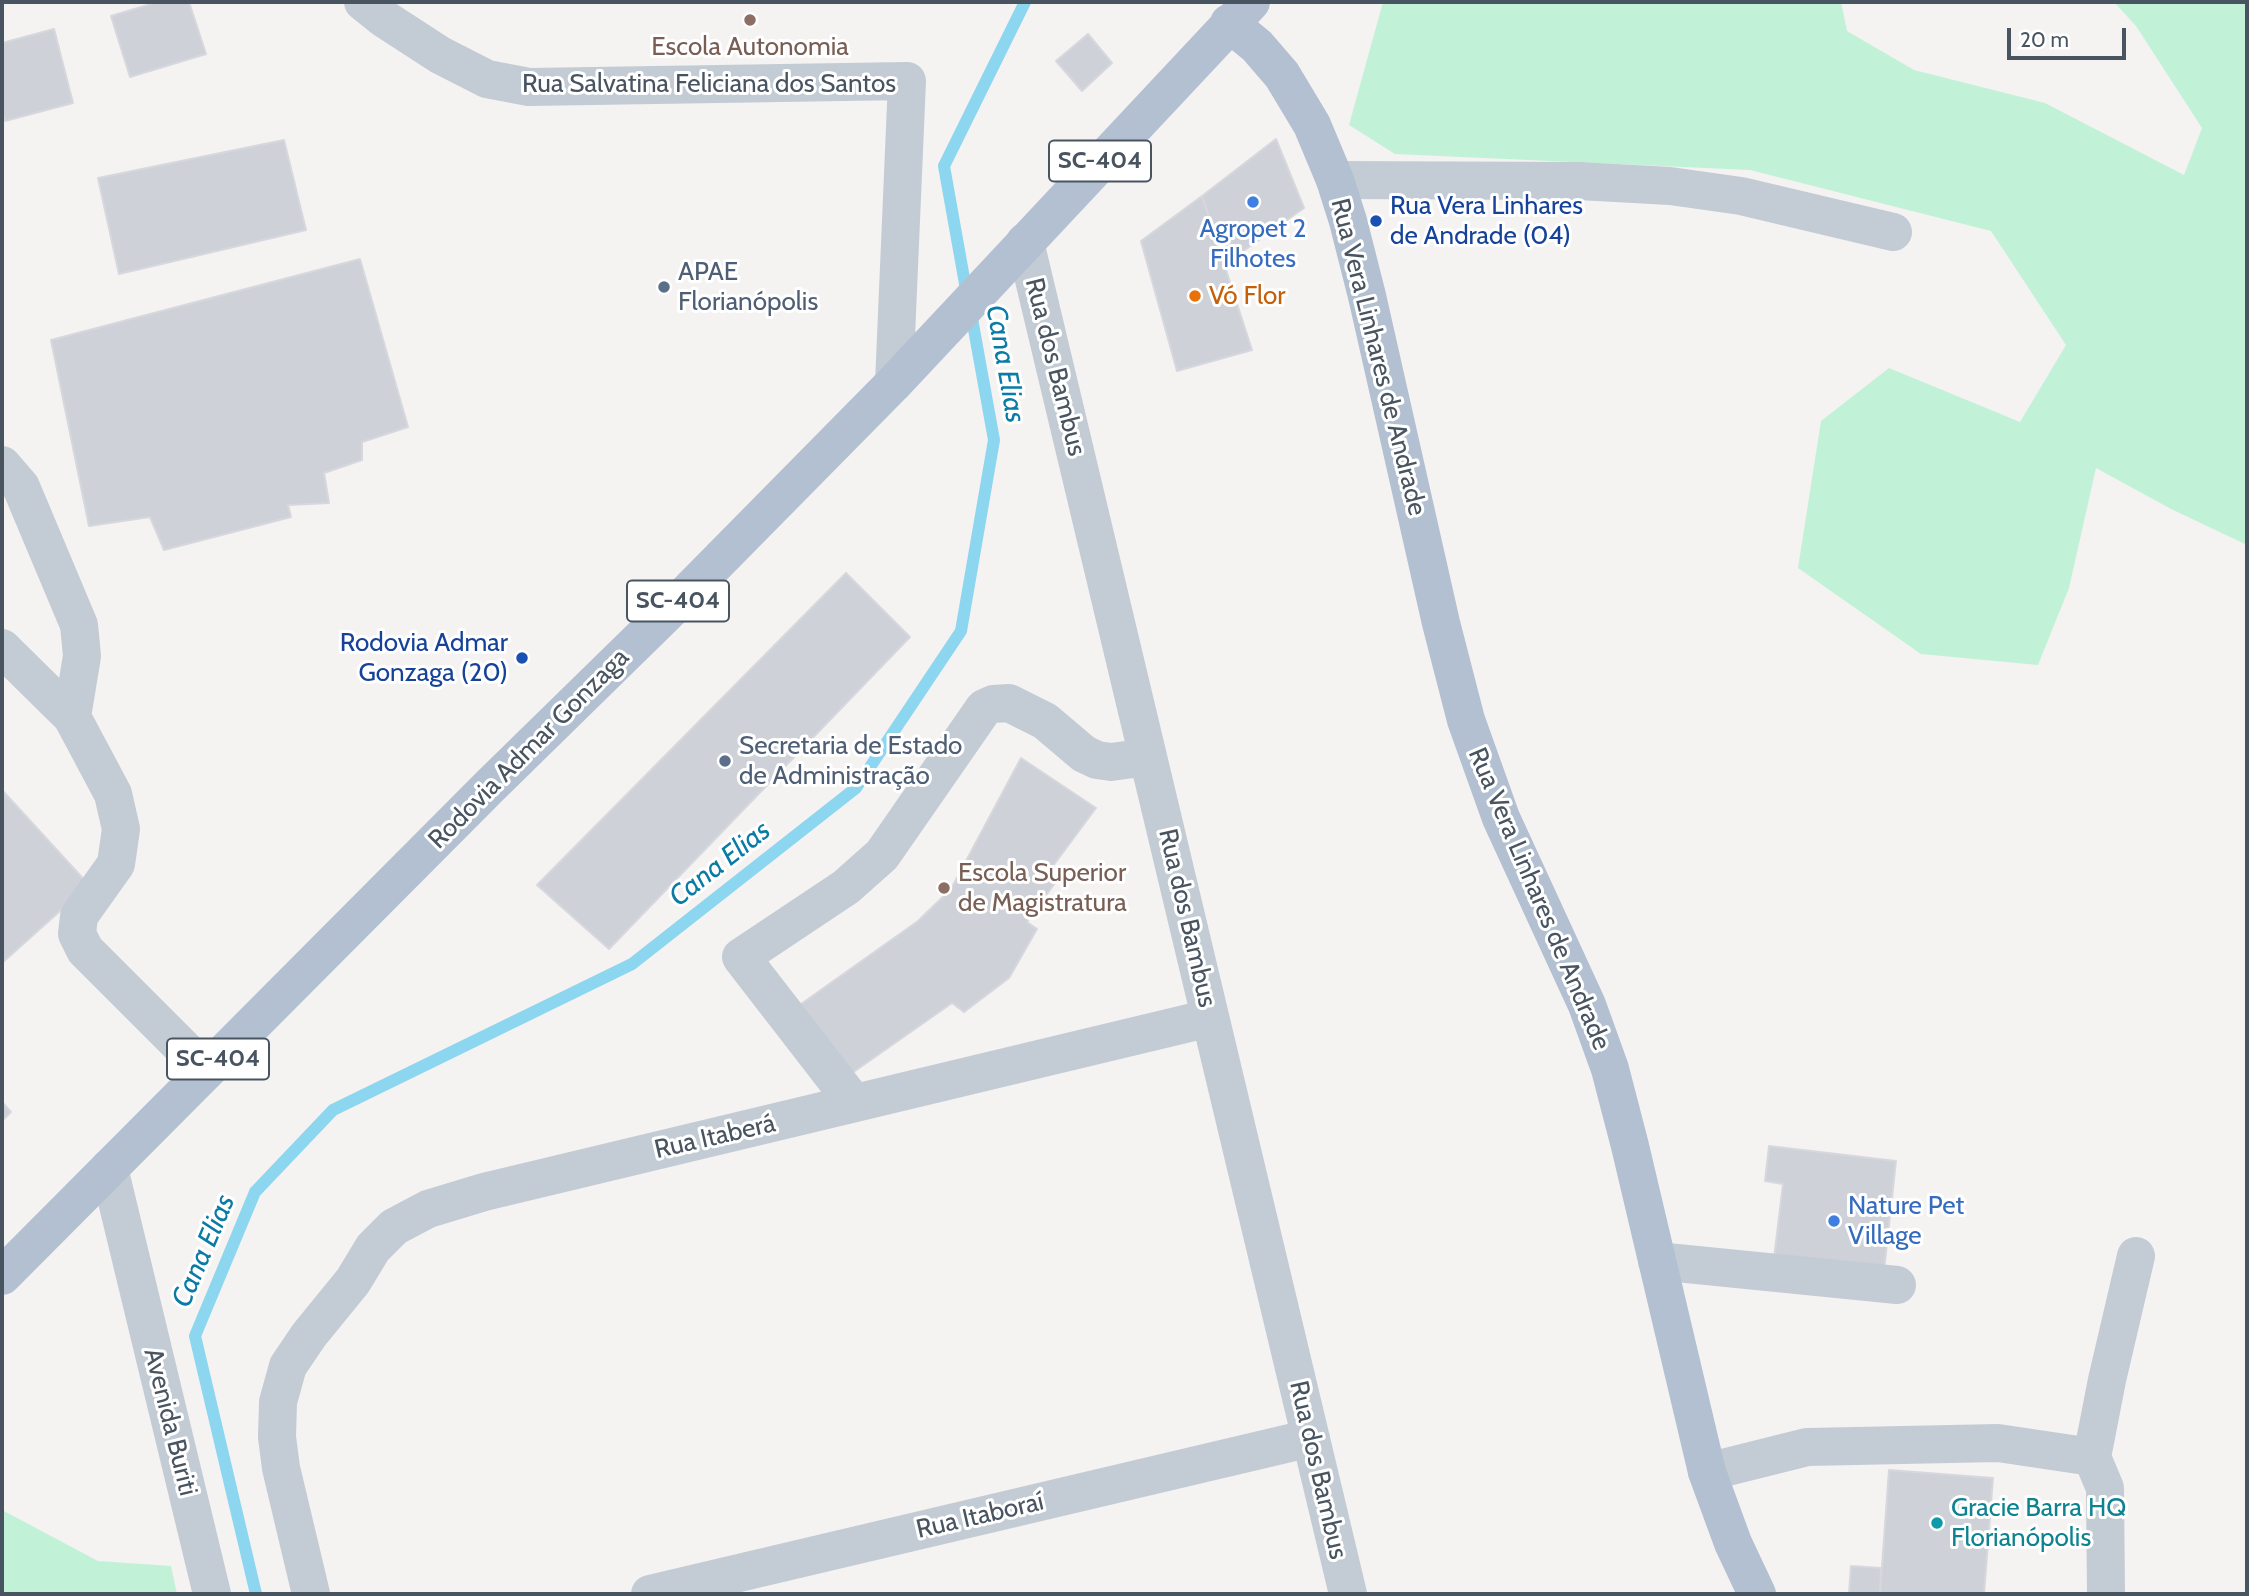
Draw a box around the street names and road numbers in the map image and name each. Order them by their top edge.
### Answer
street label: Rua Salvatina Feliciana dos Santos [522,68,896,100]
road number: SC-404 [1049,140,1151,182]
street label: Rua Vera Linhares de Andrade [1323,195,1433,519]
street label: Rua dos Bambus [1018,275,1092,459]
road number: SC-404 [627,580,729,622]
street label: Rodovia Admar Gonzaga [422,642,636,856]
street label: Rua Vera Linhares de Andrade [1461,743,1617,1055]
street label: Rua dos Bambus [1151,826,1223,1010]
road number: SC-404 [167,1038,269,1079]
street label: Rua Itaberá [651,1108,779,1166]
street label: Avenida Buriti [137,1345,203,1499]
street label: Rua dos Bambus [1282,1378,1354,1562]
street label: Rua Itaboraí [913,1486,1047,1546]

